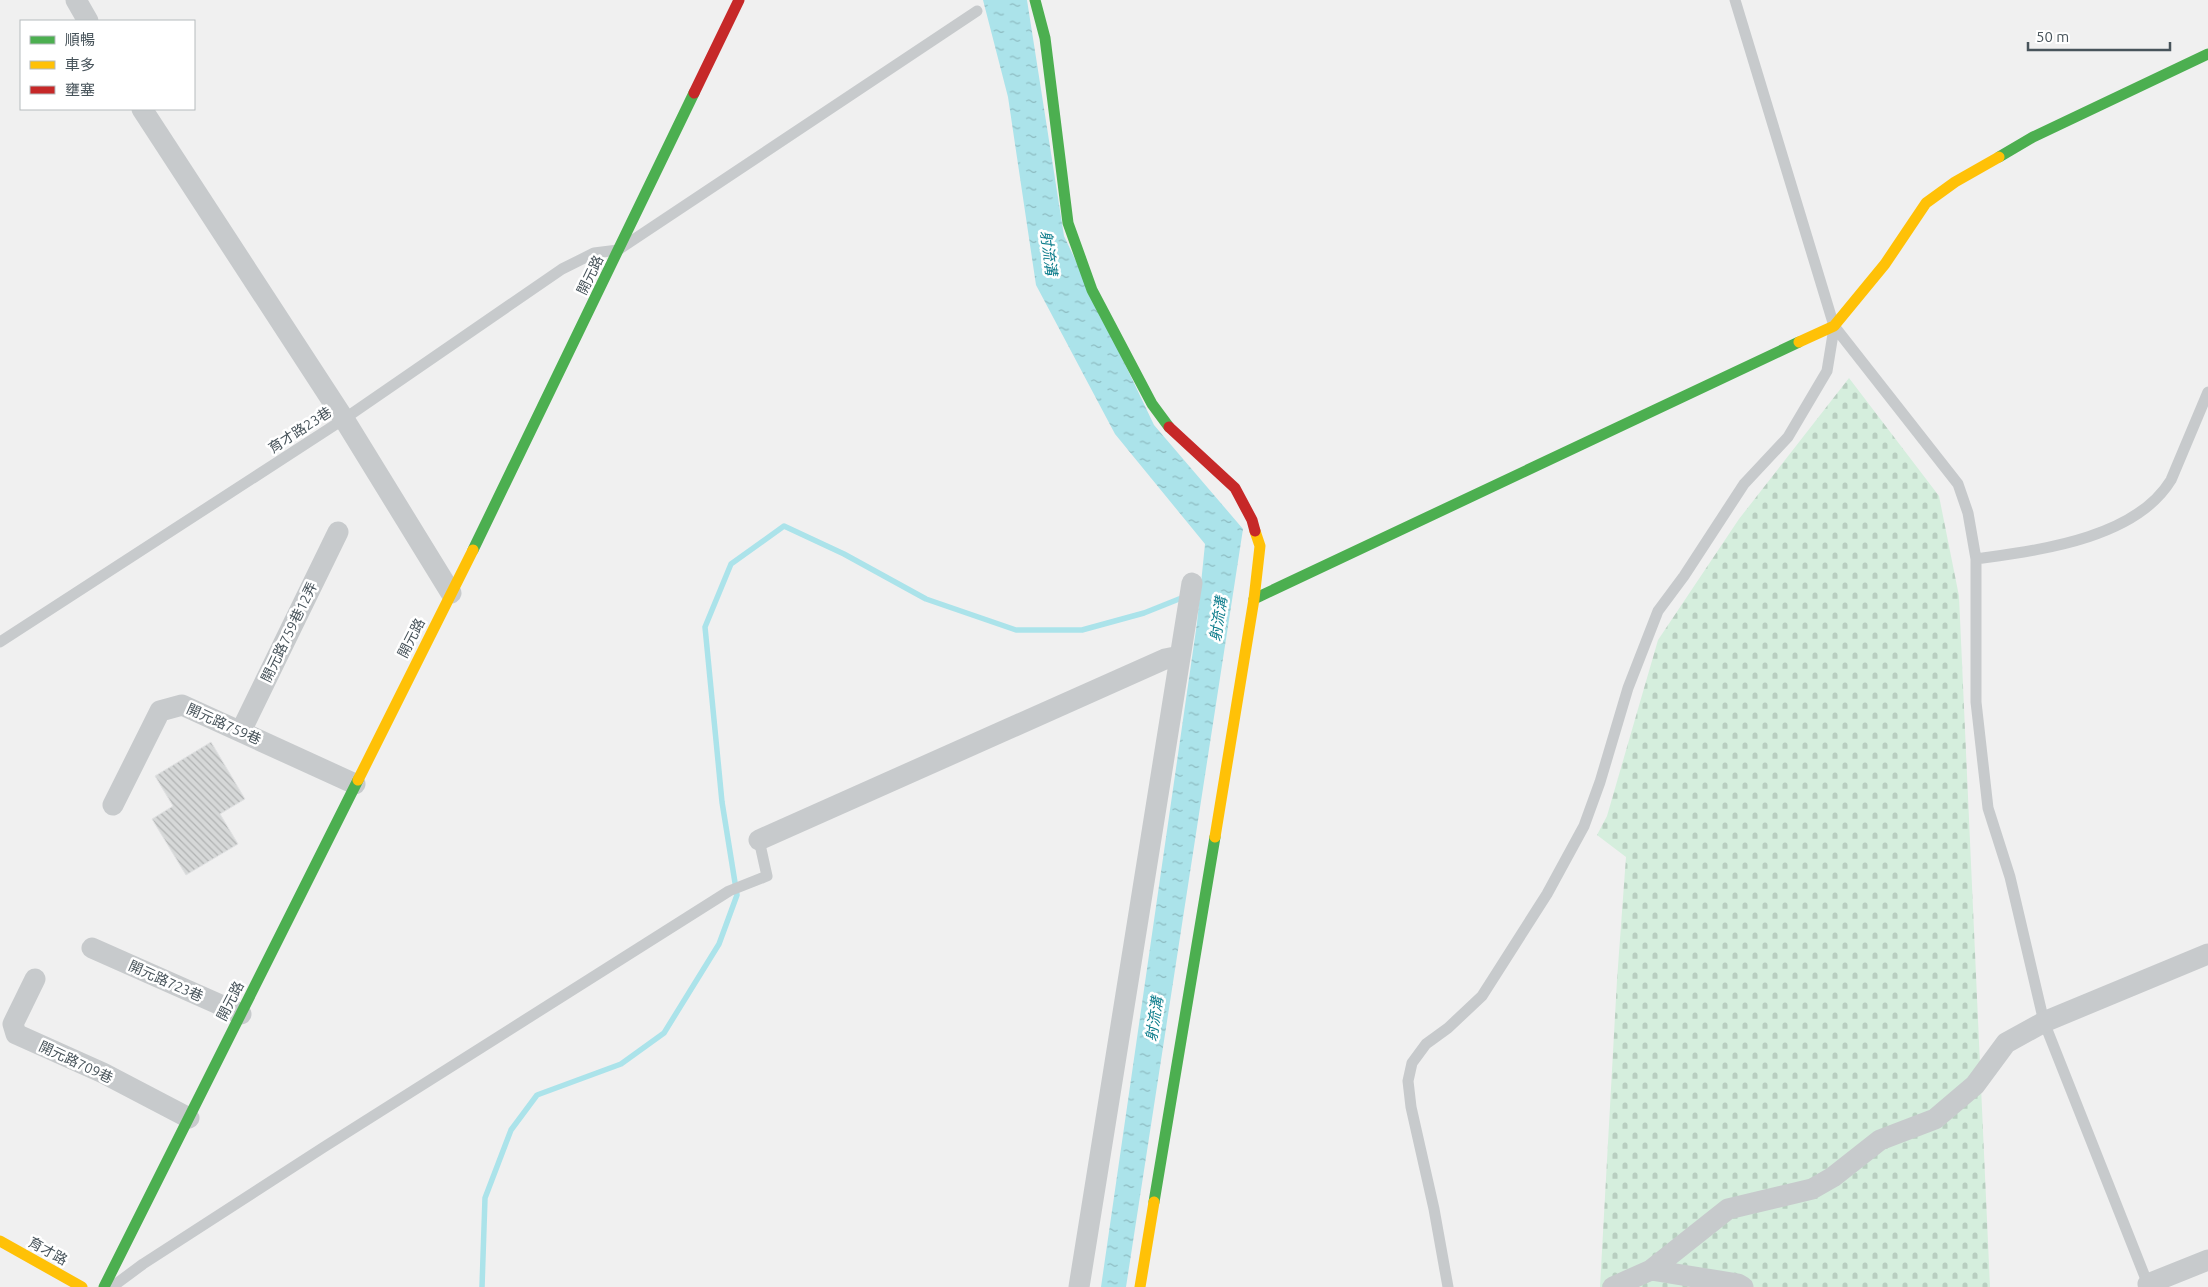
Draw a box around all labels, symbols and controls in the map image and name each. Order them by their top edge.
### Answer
legend [20,20,195,110]
scale bar [2028,20,2170,52]
text: 50 m [2036,28,2069,45]
text: 順暢 [65,31,95,48]
text: 車多 [65,56,95,73]
text: 壅塞 [65,81,95,98]
water label: 射流溝 [1038,230,1060,278]
street label: 開元路 [574,253,606,297]
street label: 育才路23巷 [266,404,334,456]
street label: 開元路759巷12弄 [258,579,320,685]
water label: 射流溝 [1206,593,1230,643]
street label: 開元路 [394,616,428,660]
street label: 開元路759巷 [184,700,264,748]
street label: 開元路723巷 [126,957,206,1005]
street label: 開元路 [213,979,247,1023]
water label: 射流溝 [1142,993,1166,1043]
street label: 開元路709巷 [37,1038,115,1086]
street label: 育才路 [26,1234,70,1268]

